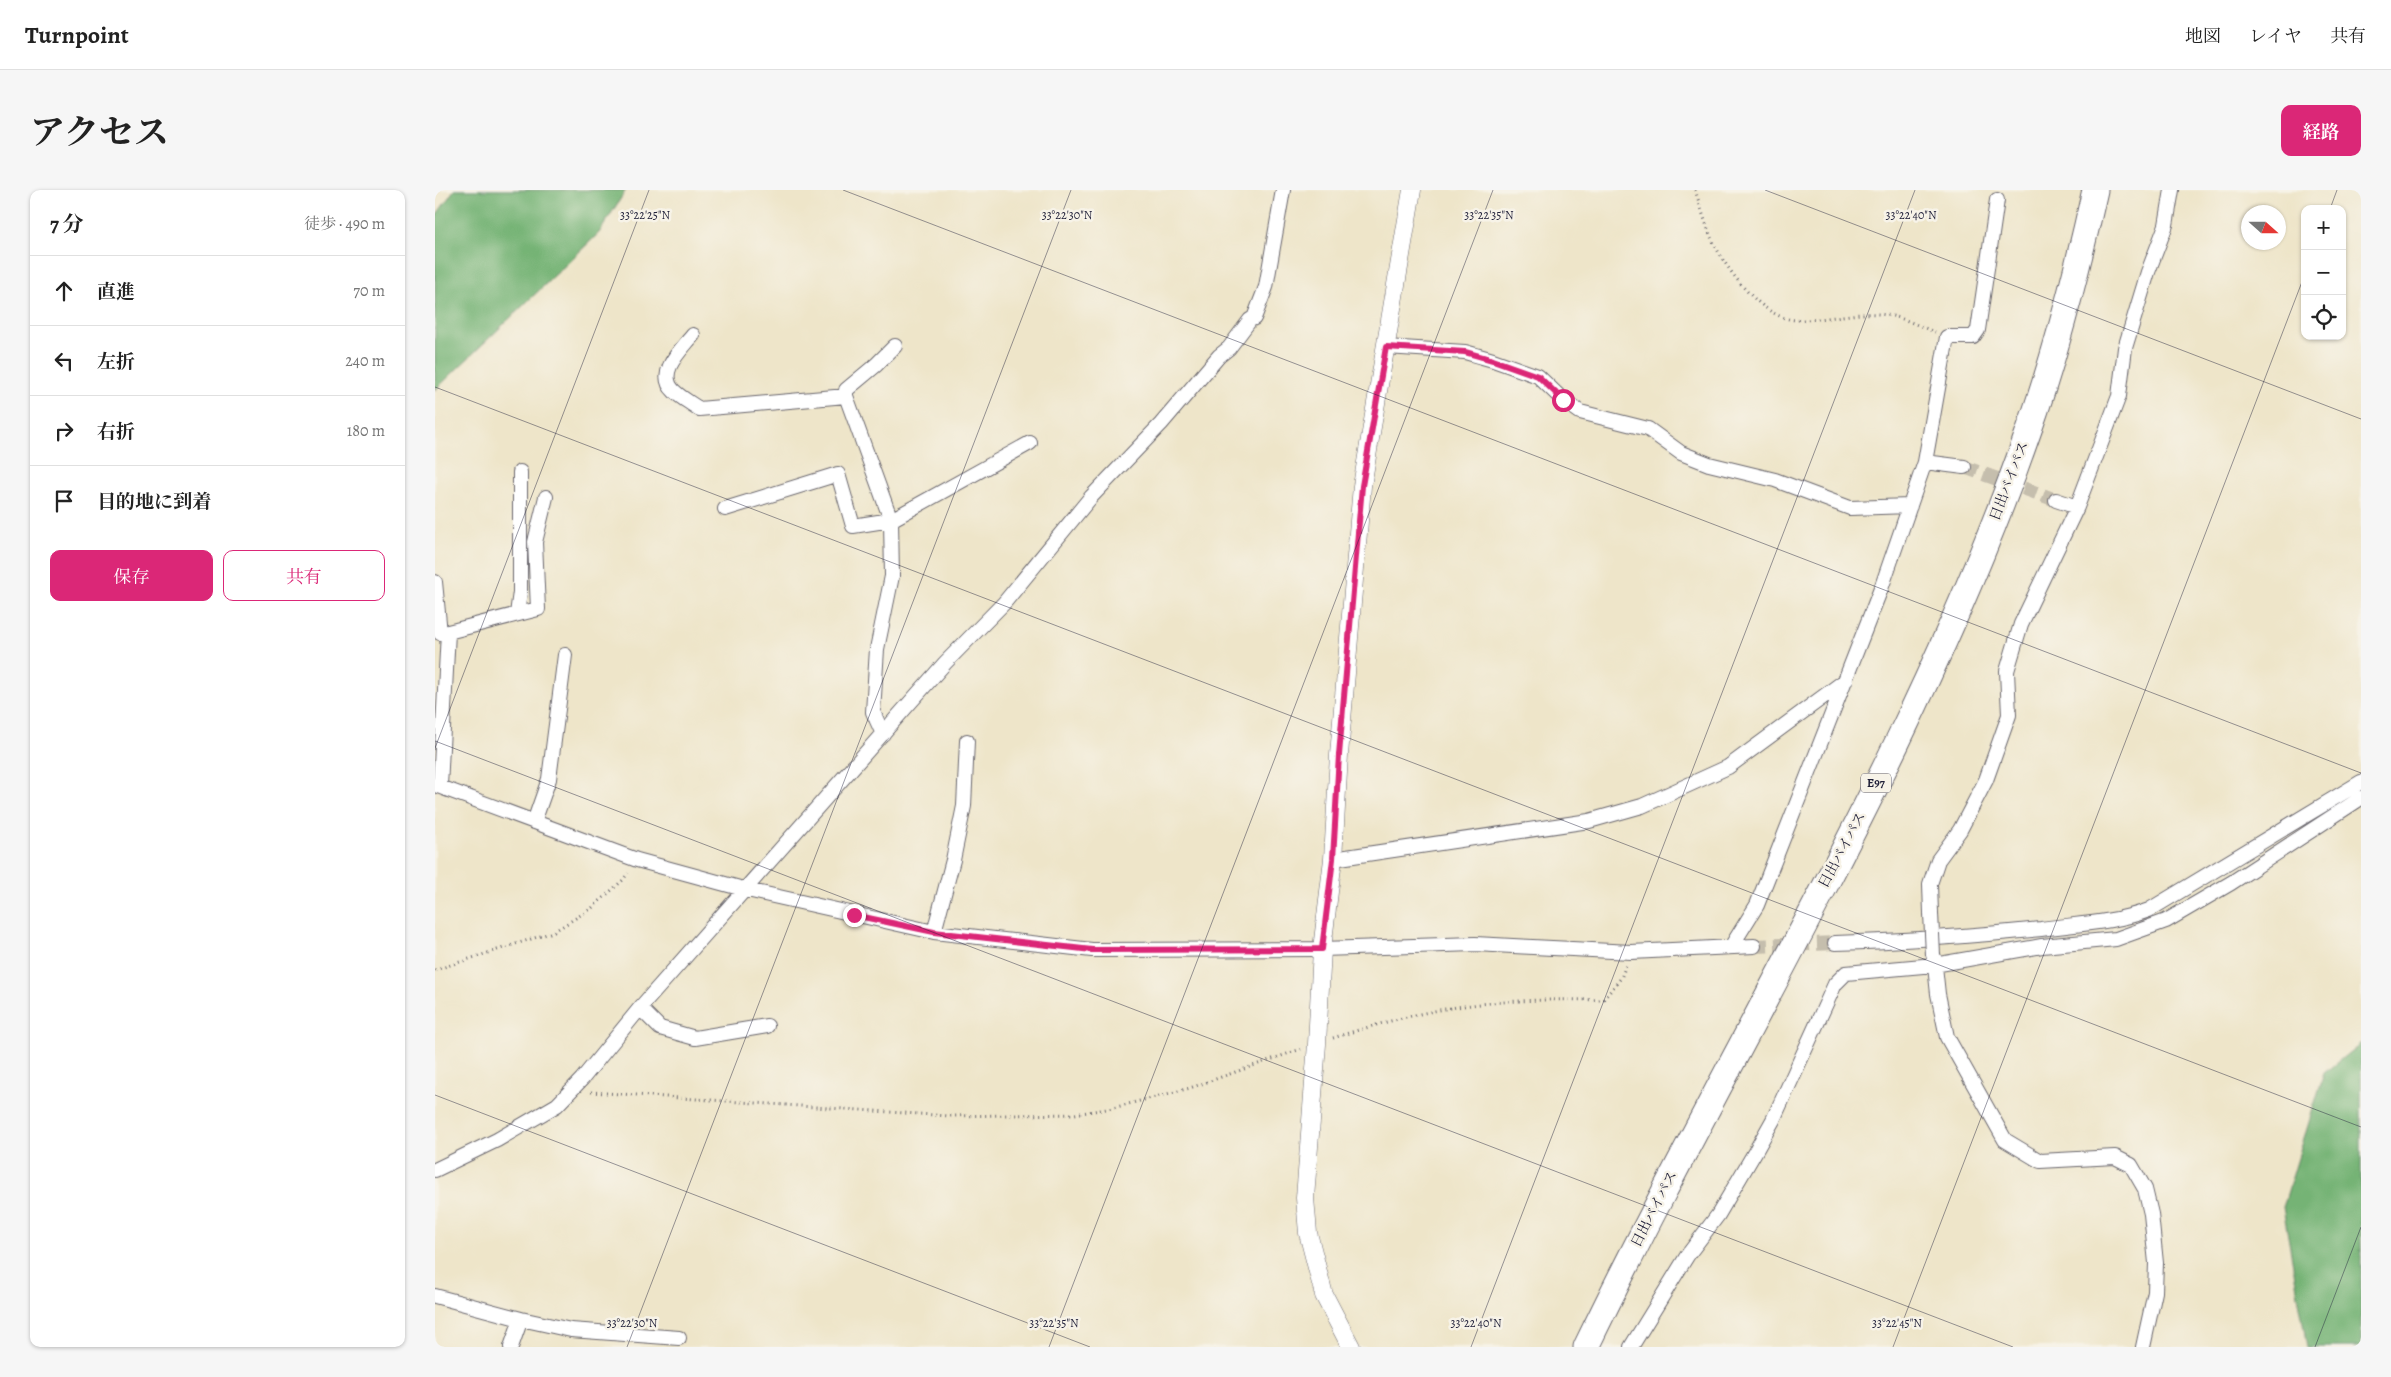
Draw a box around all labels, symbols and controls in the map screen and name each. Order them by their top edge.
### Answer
text: Turnpoint [25,19,129,51]
text: 地図 [2185,24,2221,48]
text: レイヤ [2249,24,2302,48]
text: 共有 [2330,24,2366,48]
button: 経路 [2281,105,2361,156]
text: アクセス [30,108,169,156]
north arrow [2241,205,2286,250]
map controls [2301,205,2346,340]
button: + [2301,205,2346,250]
text: 33°22'25"N [620,207,670,223]
text: 33°22'30"N [1042,207,1093,223]
text: 33°22'35"N [1464,207,1514,223]
text: 33°22'40"N [1885,207,1937,223]
text: 7 分 [50,210,84,238]
text: 徒歩 · 490 m [304,213,385,235]
button: − [2301,250,2346,295]
icon: ahead [50,277,78,305]
text: 直進 [97,279,135,305]
text: 70 m [353,280,385,302]
button: locate [2301,295,2346,340]
icon: left [50,347,78,375]
text: 左折 [97,349,135,375]
text: 240 m [345,350,385,372]
route start [1552,389,1575,412]
icon: right [50,417,78,445]
text: 右折 [97,419,135,445]
text: 180 m [347,420,385,442]
street label: 日出バイパス [1985,439,2033,523]
icon: arrive [50,487,78,515]
text: 目的地に到着 [97,489,211,515]
button: 保存 [50,550,213,601]
button: 共有 [223,550,385,601]
road number: E97 [1861,774,1891,792]
street label: 日出バイパス [1814,809,1870,891]
route end [843,904,866,927]
street label: 日出バイパス [1627,1167,1681,1251]
text: 33°22'30"N [607,1315,658,1331]
text: 33°22'35"N [1029,1315,1079,1331]
text: 33°22'40"N [1450,1315,1502,1331]
text: 33°22'45"N [1872,1315,1922,1331]

